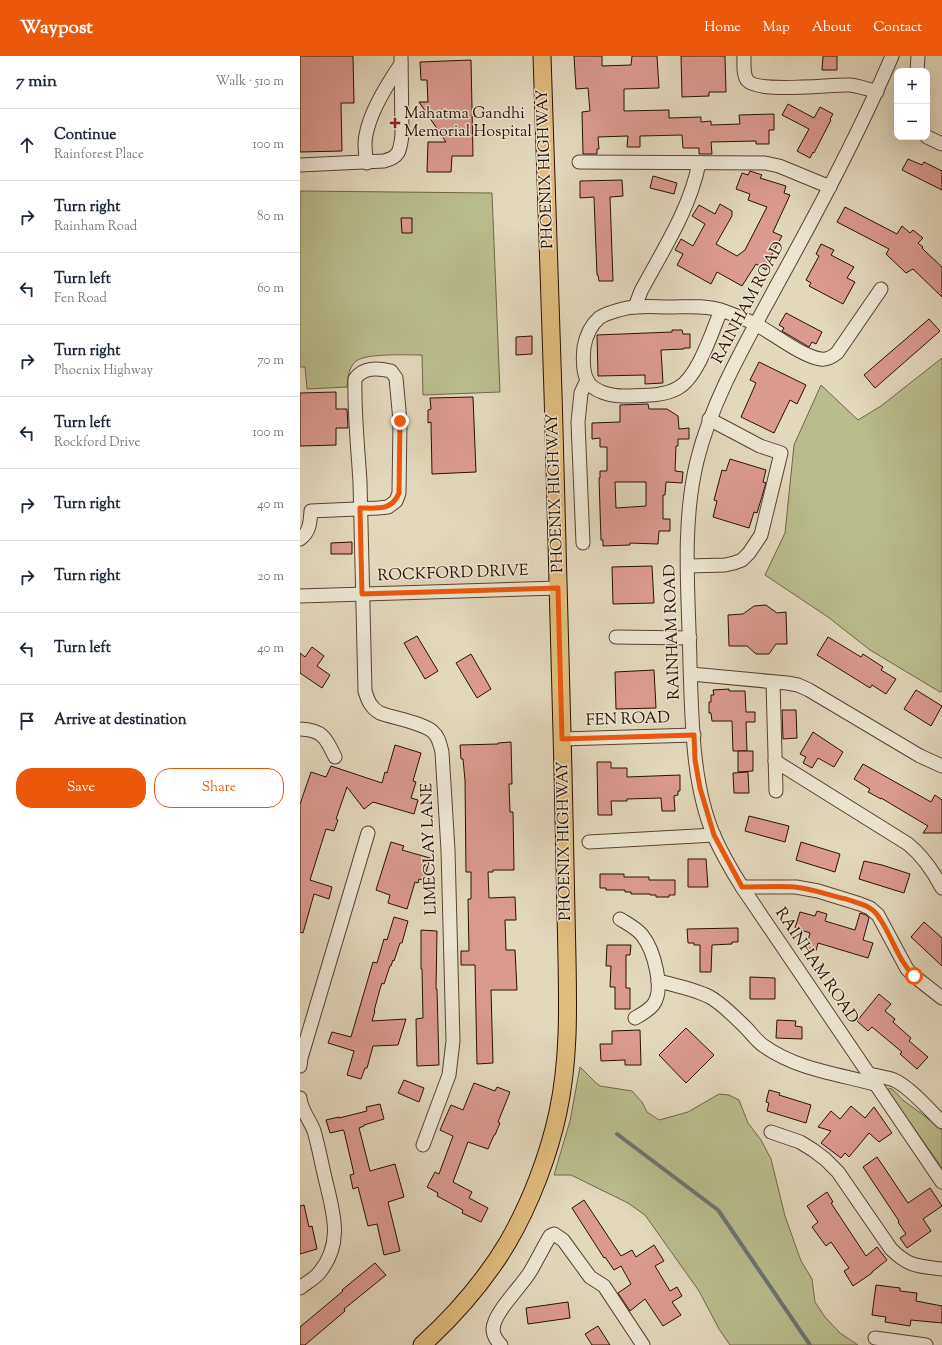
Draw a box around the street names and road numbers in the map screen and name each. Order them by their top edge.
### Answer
street label: PHOENIX HIGHWAY [532,88,560,249]
street label: RAINHAM ROAD [707,238,791,368]
street label: PHOENIX HIGHWAY [542,412,570,573]
street label: ROCKFORD DRIVE [377,560,529,588]
street label: RAINHAM ROAD [659,564,687,700]
street label: FEN ROAD [585,707,671,733]
street label: PHOENIX HIGHWAY [552,760,578,921]
street label: LIMECLAY LANE [416,782,444,916]
street label: RAINHAM ROAD [768,903,864,1029]

